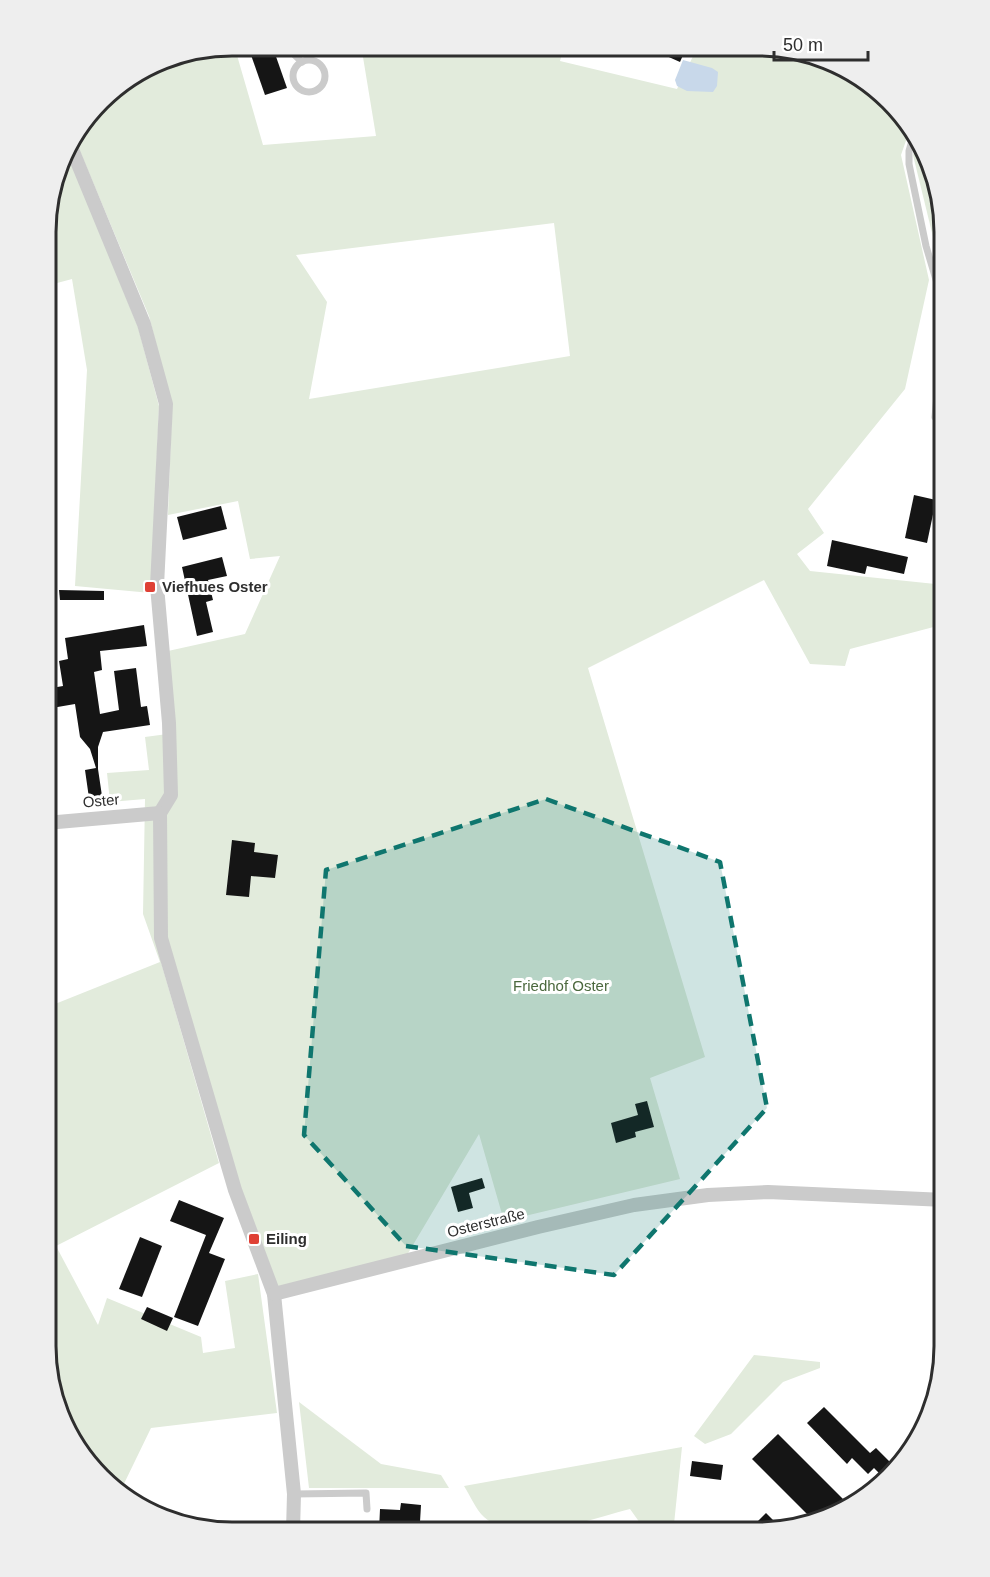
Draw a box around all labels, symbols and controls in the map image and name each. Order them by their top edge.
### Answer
scale bar [774,24,868,62]
text: 50 m [783,35,823,55]
place label: Viefhues Oster [162,578,268,595]
marker: Viefhues Oster [143,580,157,594]
street label: Oster [82,790,120,811]
park label: Friedhof Oster [513,977,609,994]
street label: Osterstraße [445,1205,526,1240]
place label: Eiling [266,1230,307,1247]
marker: Eiling [247,1232,261,1246]

